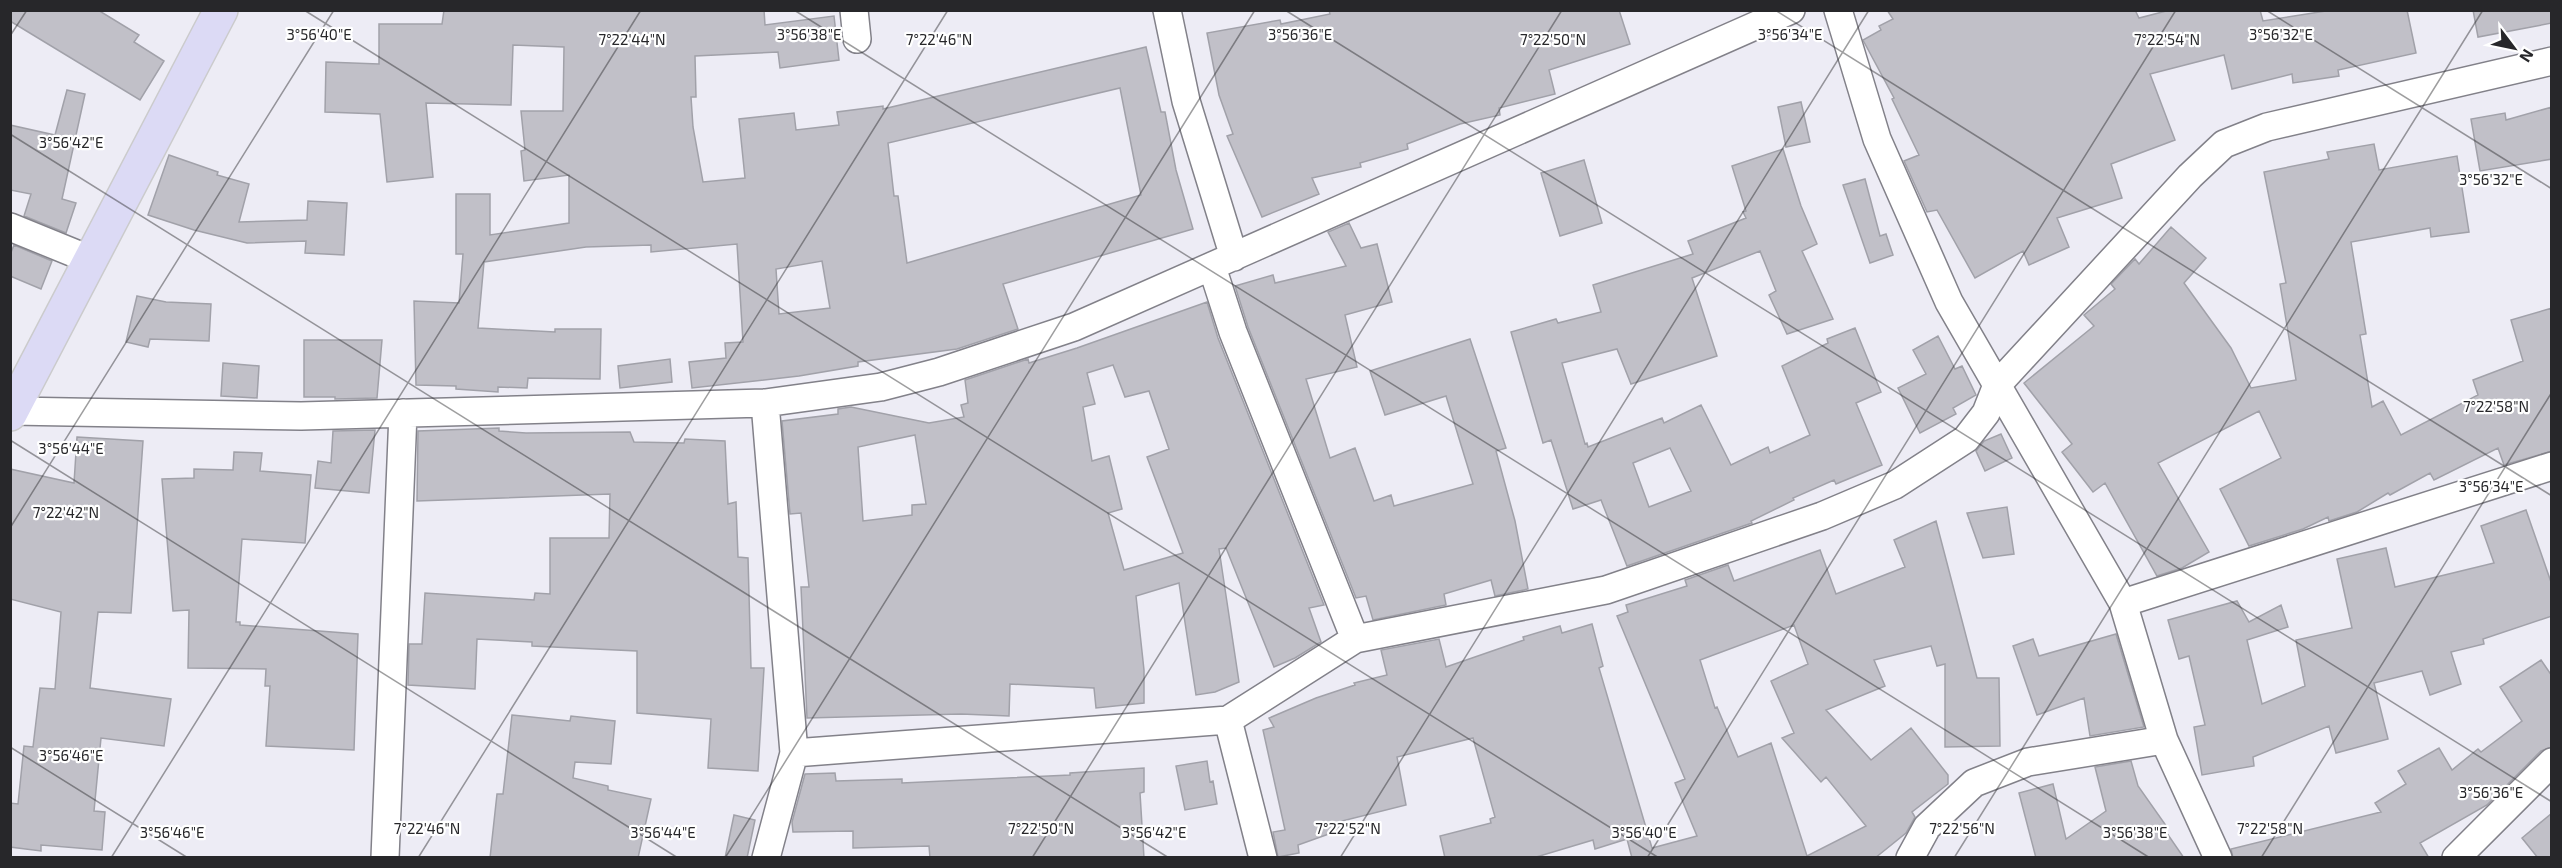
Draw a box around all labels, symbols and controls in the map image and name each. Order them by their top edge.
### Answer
north arrow [2484,18,2544,78]
text: 3°56'40"E [286,25,352,43]
text: 3°56'38"E [777,25,841,43]
text: 3°56'36"E [1268,25,1332,43]
text: 3°56'34"E [1758,25,1822,43]
text: 3°56'32"E [2249,25,2313,43]
text: 7°22'44"N [598,30,666,48]
text: 7°22'46"N [906,30,972,48]
text: 7°22'50"N [1520,30,1586,48]
text: 7°22'54"N [2134,30,2200,48]
text: N [2516,46,2538,66]
text: 3°56'42"E [39,133,103,151]
text: 3°56'32"E [2459,170,2523,188]
text: 7°22'58"N [2463,397,2529,415]
text: 3°56'44"E [38,439,104,457]
text: 3°56'34"E [2459,477,2523,495]
text: 7°22'42"N [33,503,99,521]
text: 3°56'46"E [39,746,103,764]
text: 3°56'36"E [2459,783,2523,801]
text: 7°22'46"N [394,819,460,837]
text: 7°22'50"N [1008,819,1074,837]
text: 7°22'52"N [1315,819,1381,837]
text: 7°22'56"N [1929,819,1995,837]
text: 7°22'58"N [2237,819,2303,837]
text: 3°56'46"E [140,823,204,841]
text: 3°56'44"E [630,823,696,841]
text: 3°56'42"E [1122,823,1186,841]
text: 3°56'40"E [1611,823,1677,841]
text: 3°56'38"E [2103,823,2167,841]

